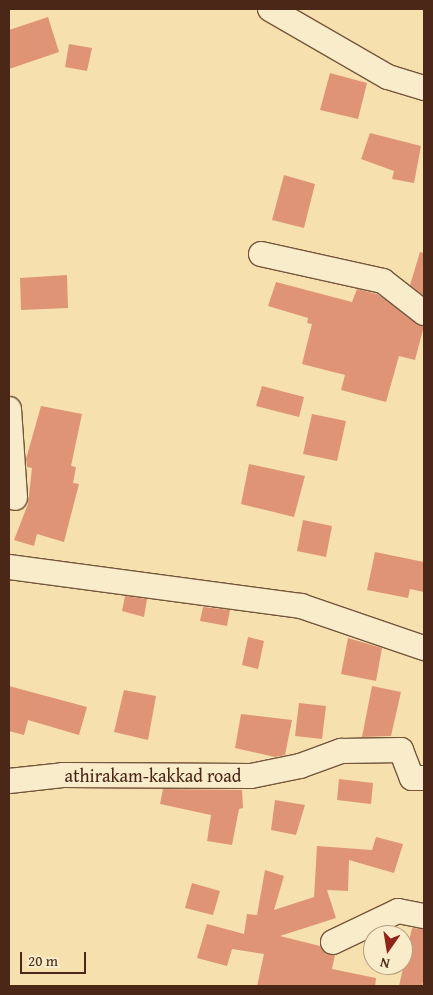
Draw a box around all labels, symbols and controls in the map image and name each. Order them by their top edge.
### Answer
street label: athirakam-kakkad road [65,765,241,787]
north arrow [363,925,413,975]
scale bar [22,942,89,974]
text: 20 m [28,950,58,971]
text: N [378,953,392,974]

